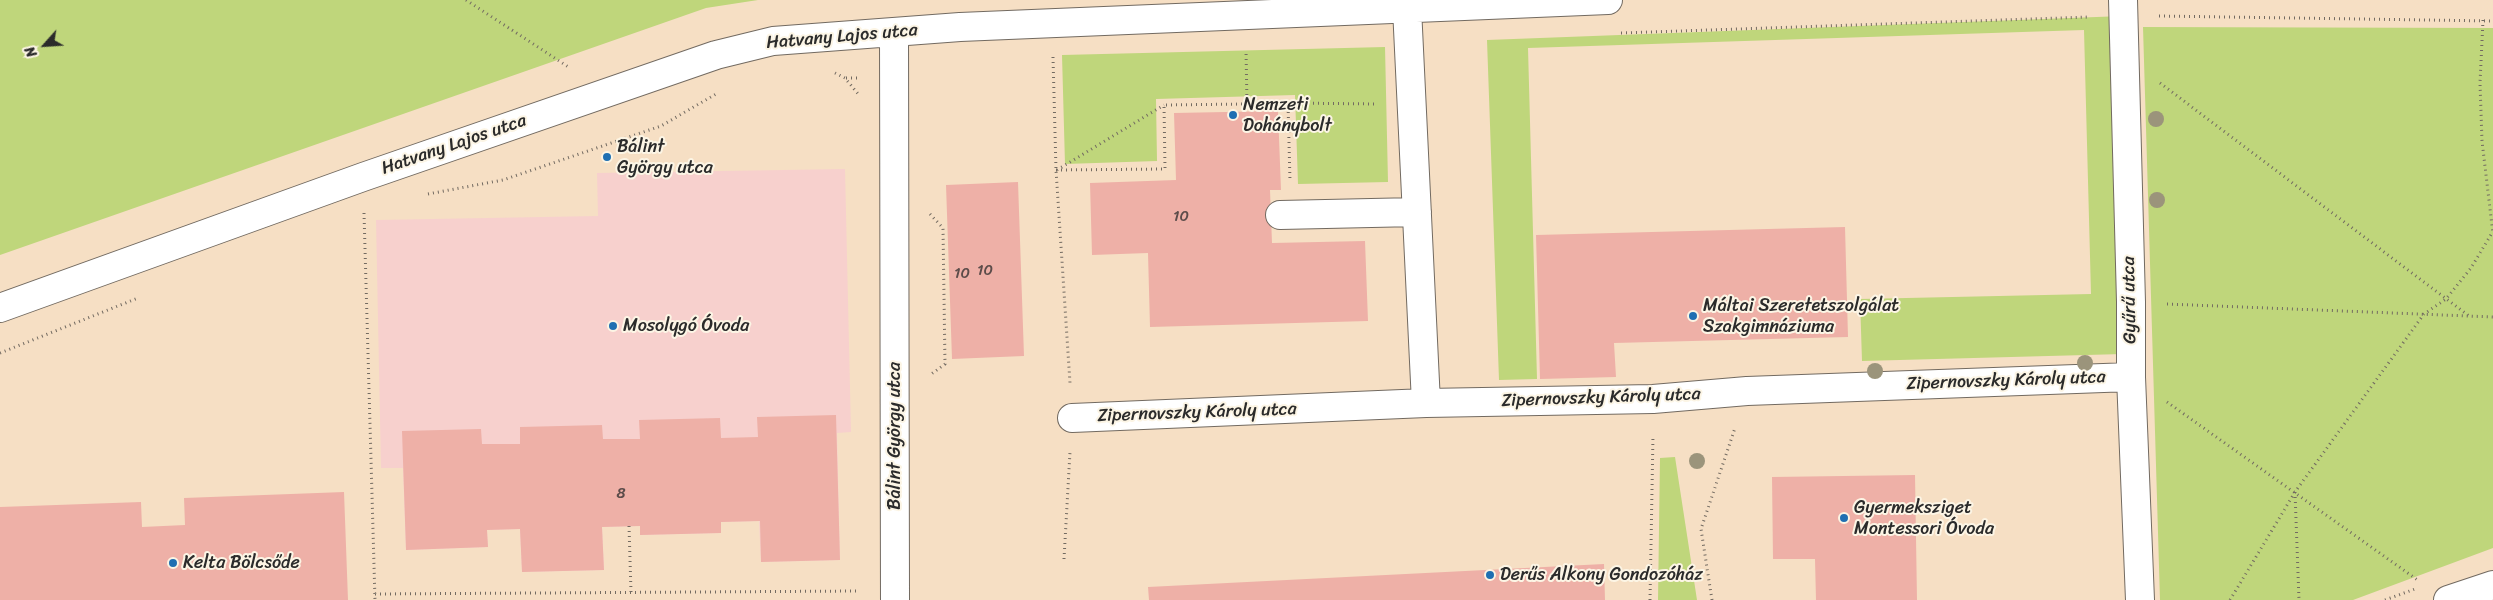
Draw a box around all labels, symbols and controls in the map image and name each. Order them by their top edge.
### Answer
north arrow [20,20,70,70]
street label: Hatvany Lajos utca [766,20,918,54]
text: N [18,42,44,62]
place label: Nemzeti Dohánybolt [1243,94,1332,136]
marker: Nemzeti Dohánybolt [1227,109,1239,121]
street label: Hatvany Lajos utca [379,110,529,180]
place label: Bálint György utca [617,136,713,178]
marker: Bálint György utca [601,151,613,163]
house number: 10 [1173,208,1189,226]
street label: Gyűrű utca [2118,256,2142,344]
house number: 10 [977,262,993,280]
house number: 10 [954,265,970,283]
place label: Máltai Szeretetszolgálat Szakgimnáziuma [1703,295,1899,338]
marker: Máltai Szeretetszolgálat Szakgimnáziuma [1687,310,1699,322]
place label: Mosolygó Óvoda [623,315,749,337]
marker: Mosolygó Óvoda [607,320,619,332]
street label: Bálint György utca [884,362,906,510]
street label: Zipernovszky Károly utca [1906,367,2106,395]
street label: Zipernovszky Károly utca [1501,384,1701,412]
street label: Zipernovszky Károly utca [1097,399,1297,427]
house number: 8 [616,485,626,503]
place label: Gyermeksziget Montessori Óvoda [1854,497,1994,540]
marker: Gyermeksziget Montessori Óvoda [1838,512,1850,524]
place label: Kelta Bölcsőde [183,552,300,574]
marker: Kelta Bölcsőde [167,557,179,569]
place label: Derűs Alkony Gondozóház [1500,564,1703,586]
marker: Derűs Alkony Gondozóház [1484,569,1496,581]

